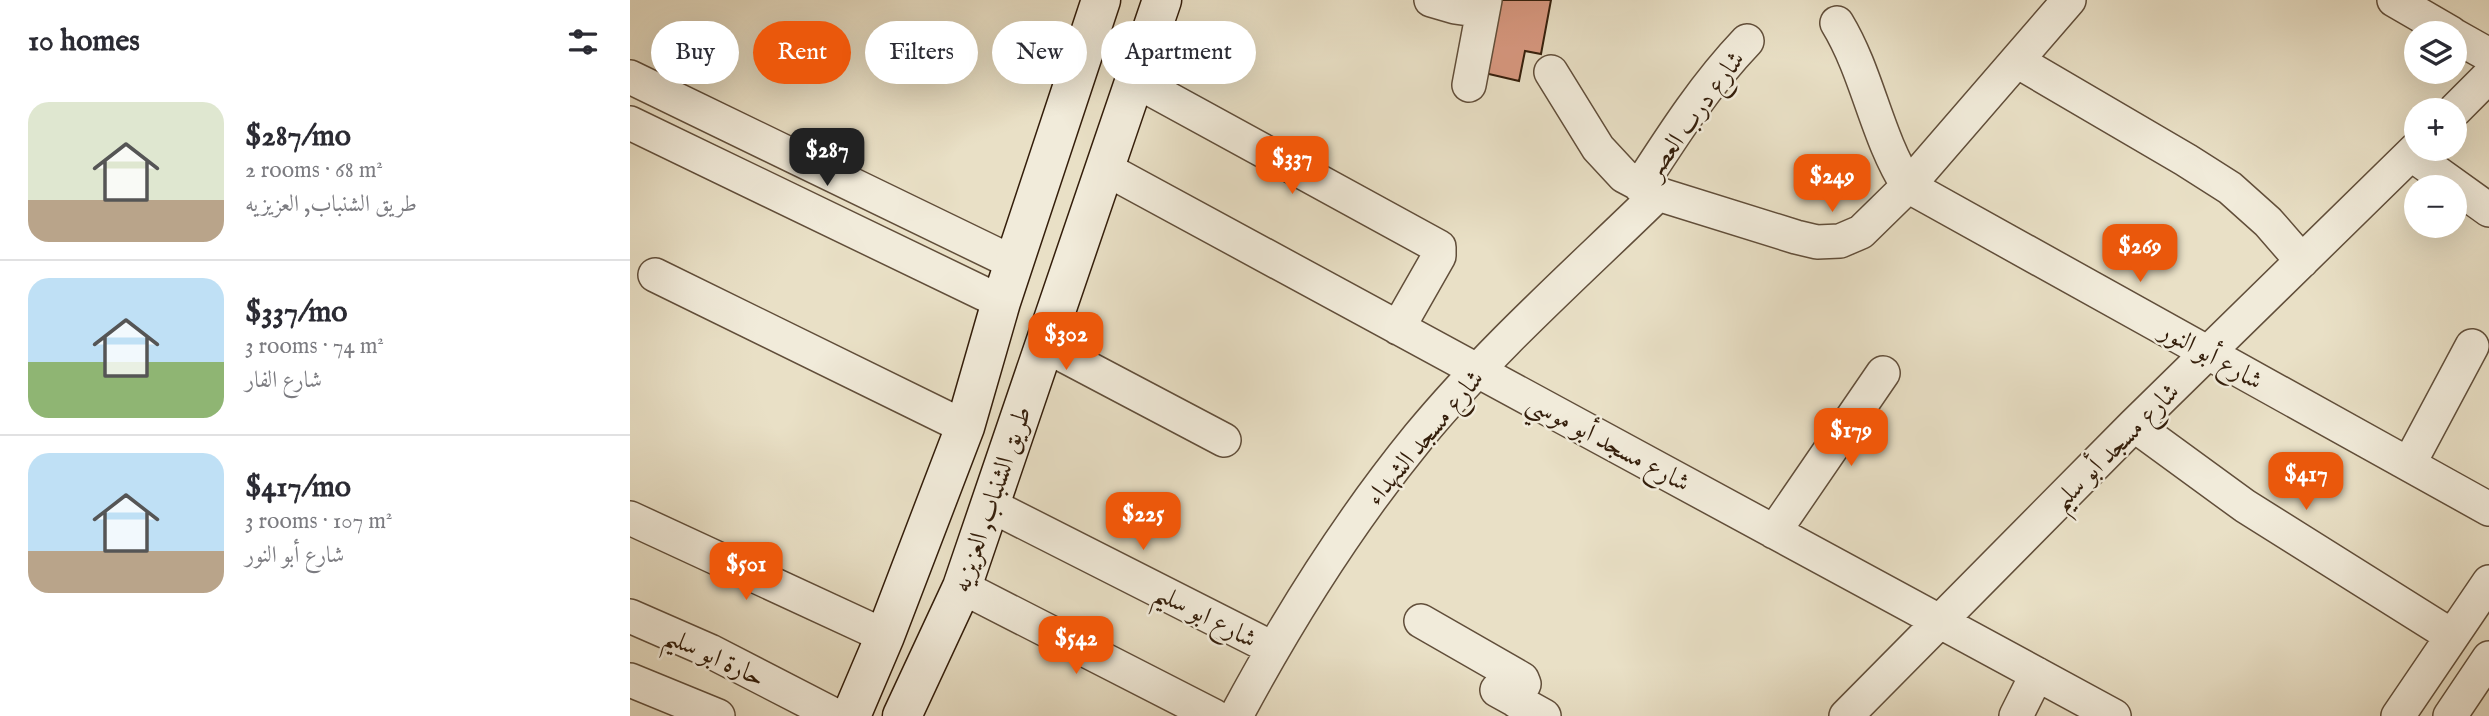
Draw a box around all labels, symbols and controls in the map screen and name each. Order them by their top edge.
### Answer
chip: Buy [651,21,739,84]
chip: Rent [753,21,851,84]
chip: Filters [865,21,978,84]
chip: New [992,21,1087,84]
chip: Apartment [1101,21,1256,84]
map controls [2404,21,2467,238]
button: layers [2404,21,2467,84]
text: 10 homes [28,23,140,61]
icon: filters [564,23,602,61]
street label: شارع درب العصر [1636,45,1756,190]
button: + [2404,98,2467,161]
text: $287/mo [245,118,351,156]
pin: $287 [786,128,868,188]
icon: home [84,130,168,214]
text: $287 [805,136,849,165]
pin: $337 [1251,136,1333,196]
text: $337 [1272,144,1312,173]
pin: $249 [1791,154,1873,214]
text: 2 rooms · 68 m² [245,156,383,185]
text: $249 [1810,162,1854,191]
button: − [2404,175,2467,238]
text: طريق الشنباب, العزيزيه [245,190,417,219]
pin: $269 [2099,224,2181,284]
text: $269 [2118,232,2162,261]
text: $337/mo [245,294,348,332]
icon: home [84,306,168,390]
street label: شارع أبو النور [2150,311,2269,401]
pin: $302 [1025,312,1107,372]
text: $302 [1044,320,1088,349]
text: 3 rooms · 74 m² [245,332,384,361]
street label: شارع مسجد الشهداء [1359,363,1495,515]
text: شارع الفار [245,366,322,395]
street label: شارع مسجد أبو سليم [2044,375,2193,524]
street label: شارع مسجد أبو موسي [1518,385,1697,505]
street label: طريق الشنباب, العزيزيه [945,402,1040,597]
pin: $179 [1810,408,1892,468]
text: $179 [1830,416,1872,445]
pin: $417 [2265,452,2347,512]
text: $417 [2284,460,2328,489]
text: $417/mo [245,469,351,507]
icon: home [84,481,168,565]
pin: $225 [1102,492,1184,552]
text: $225 [1122,500,1164,529]
text: 3 rooms · 107 m² [245,507,393,536]
text: شارع أبو النور [245,541,344,570]
pin: $501 [705,542,787,602]
text: $501 [726,550,766,579]
street label: شارع ابو سليم [1145,577,1262,663]
pin: $542 [1035,616,1117,676]
street label: حارة ابو سليم [656,620,770,702]
text: $542 [1054,624,1098,653]

